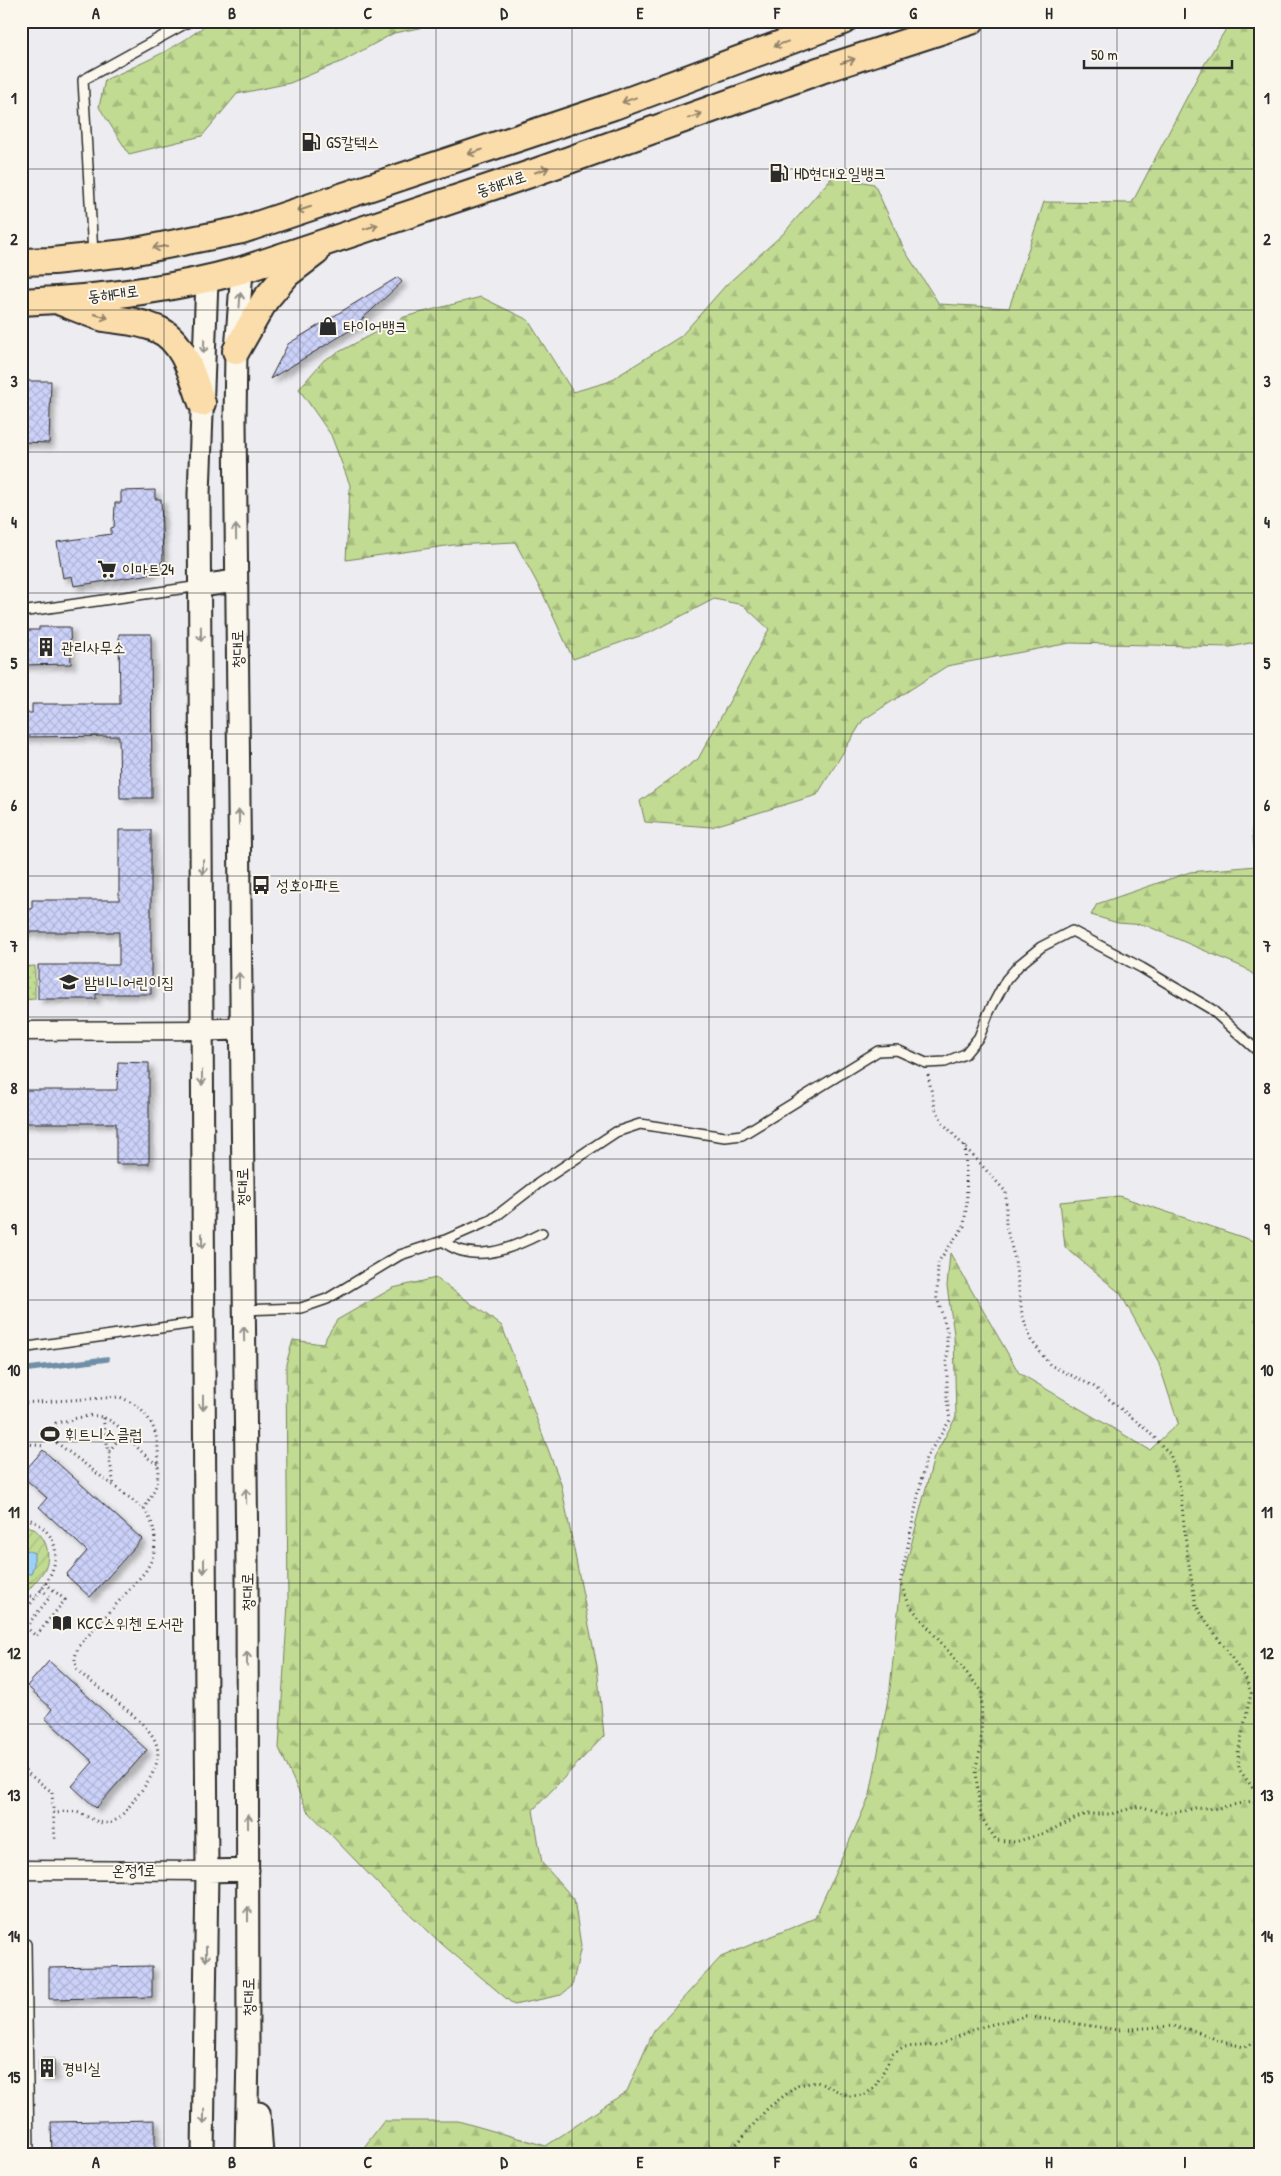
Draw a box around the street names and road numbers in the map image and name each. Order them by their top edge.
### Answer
street label: 동해대로 [473,165,529,201]
street label: 동해대로 [86,279,140,307]
street label: 청대로 [226,629,248,669]
street label: 청대로 [231,1167,253,1207]
street label: 청대로 [236,1573,258,1611]
street label: 온정1로 [112,1859,156,1881]
street label: 청대로 [237,1978,259,2016]

